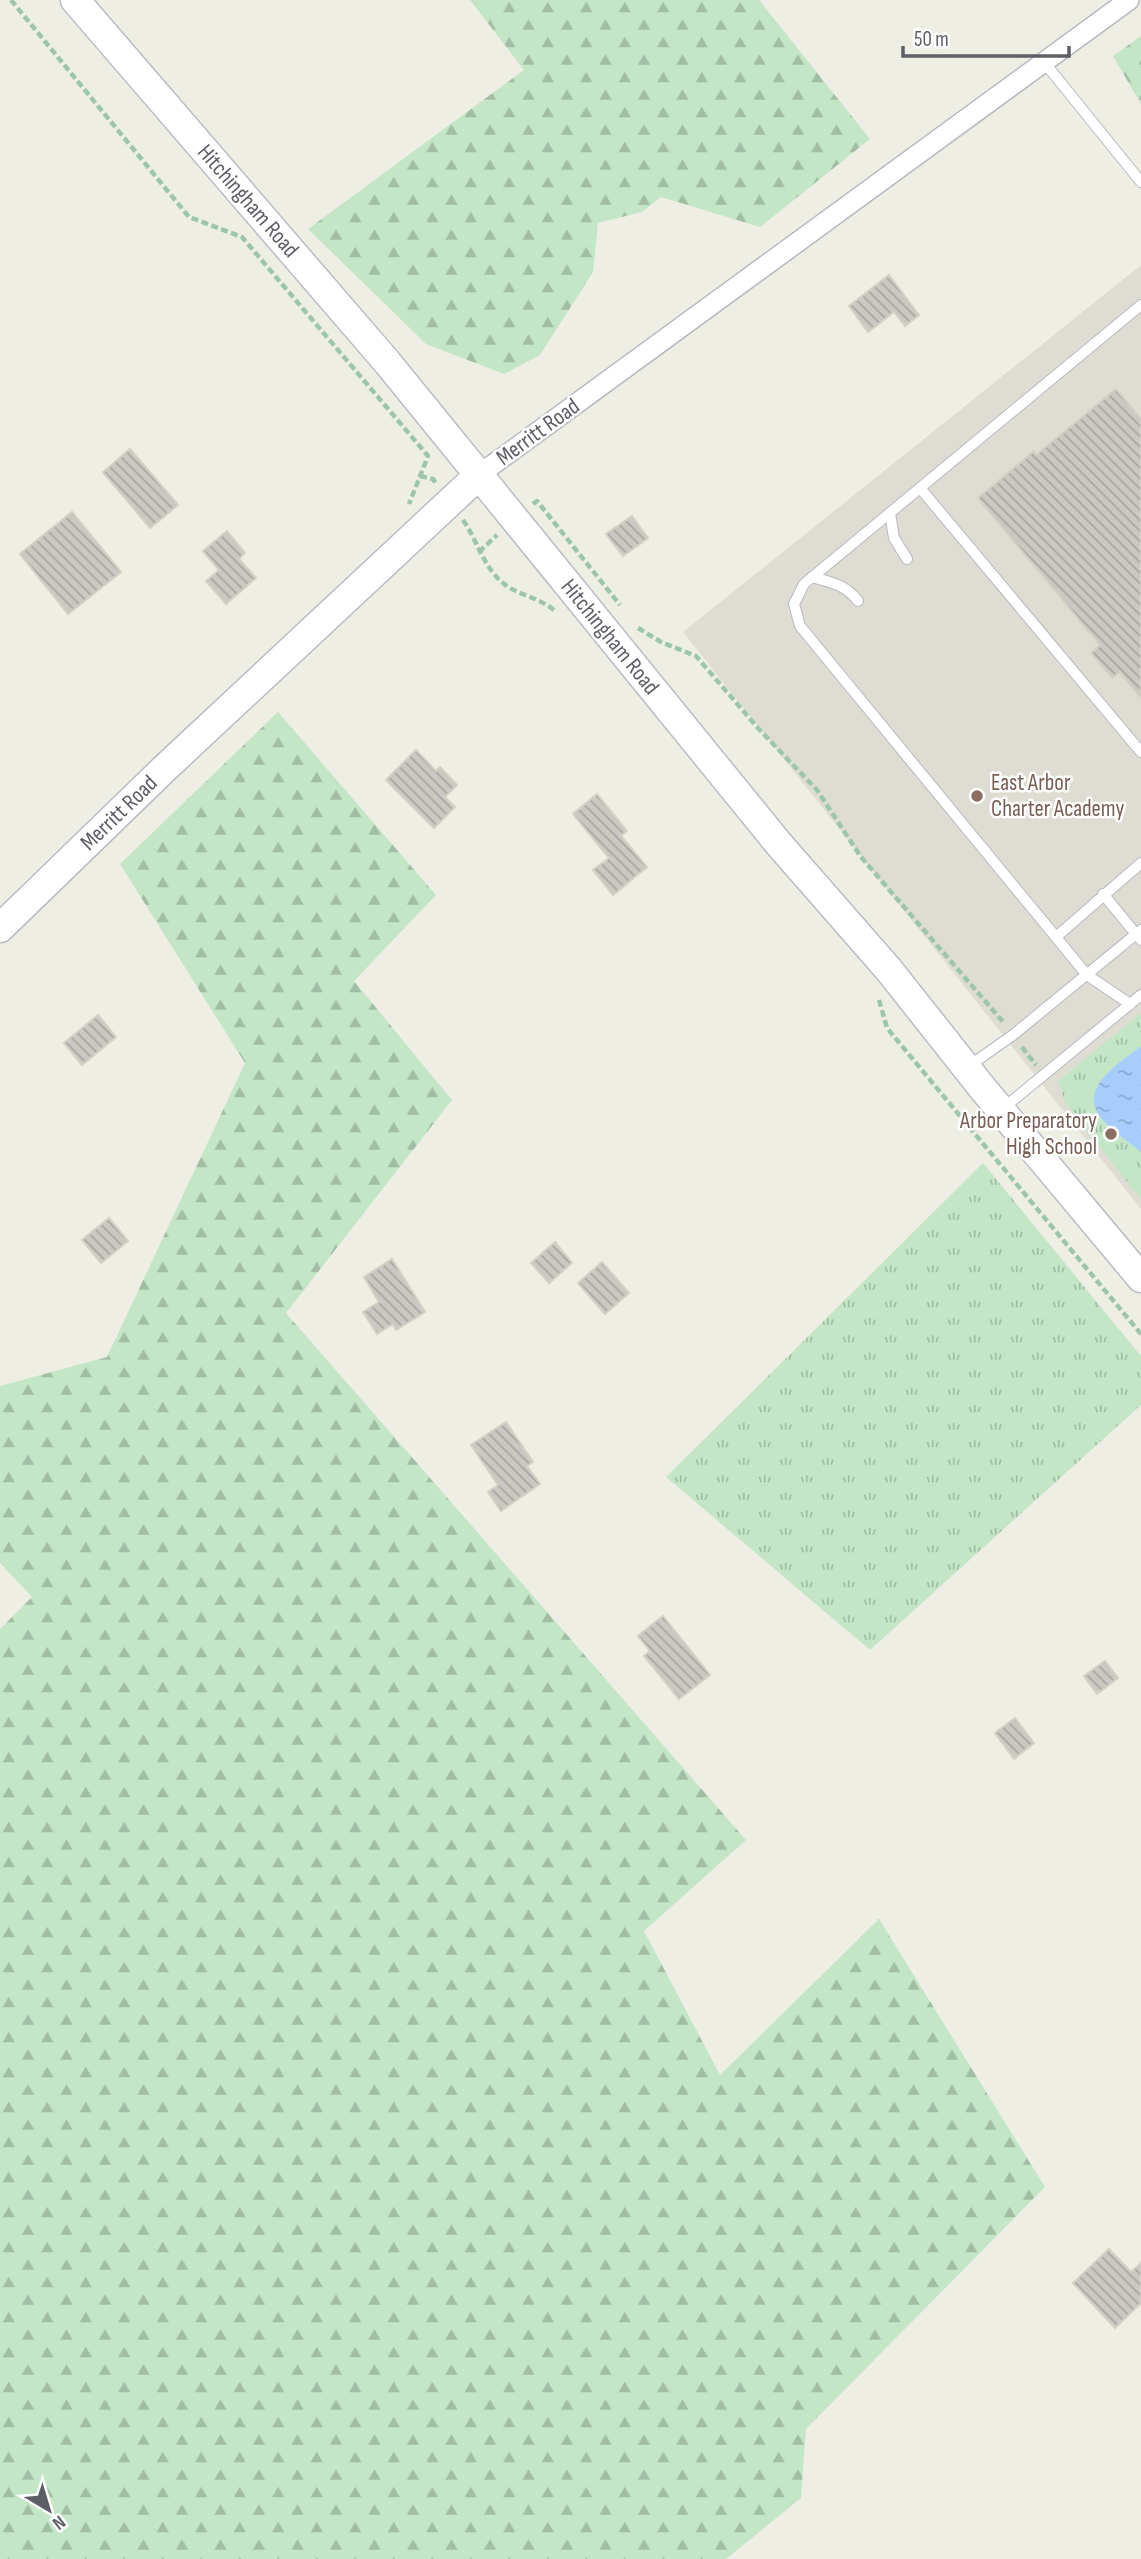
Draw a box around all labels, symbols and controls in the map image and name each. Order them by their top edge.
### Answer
scale bar [903,14,1069,58]
text: 50 m [914,27,949,52]
street label: Hitchingham Road [191,139,305,263]
street label: Merritt Road [491,392,585,472]
street label: Hitchingham Road [555,574,665,700]
street label: Merritt Road [75,769,163,857]
place label: East Arbor Charter Academy [991,769,1125,823]
marker: East Arbor Charter Academy [969,788,985,804]
place label: Arbor Preparatory High School [959,1107,1097,1161]
marker: Arbor Preparatory High School [1103,1126,1119,1142]
north arrow [14,2475,84,2545]
text: N [47,2510,70,2534]

